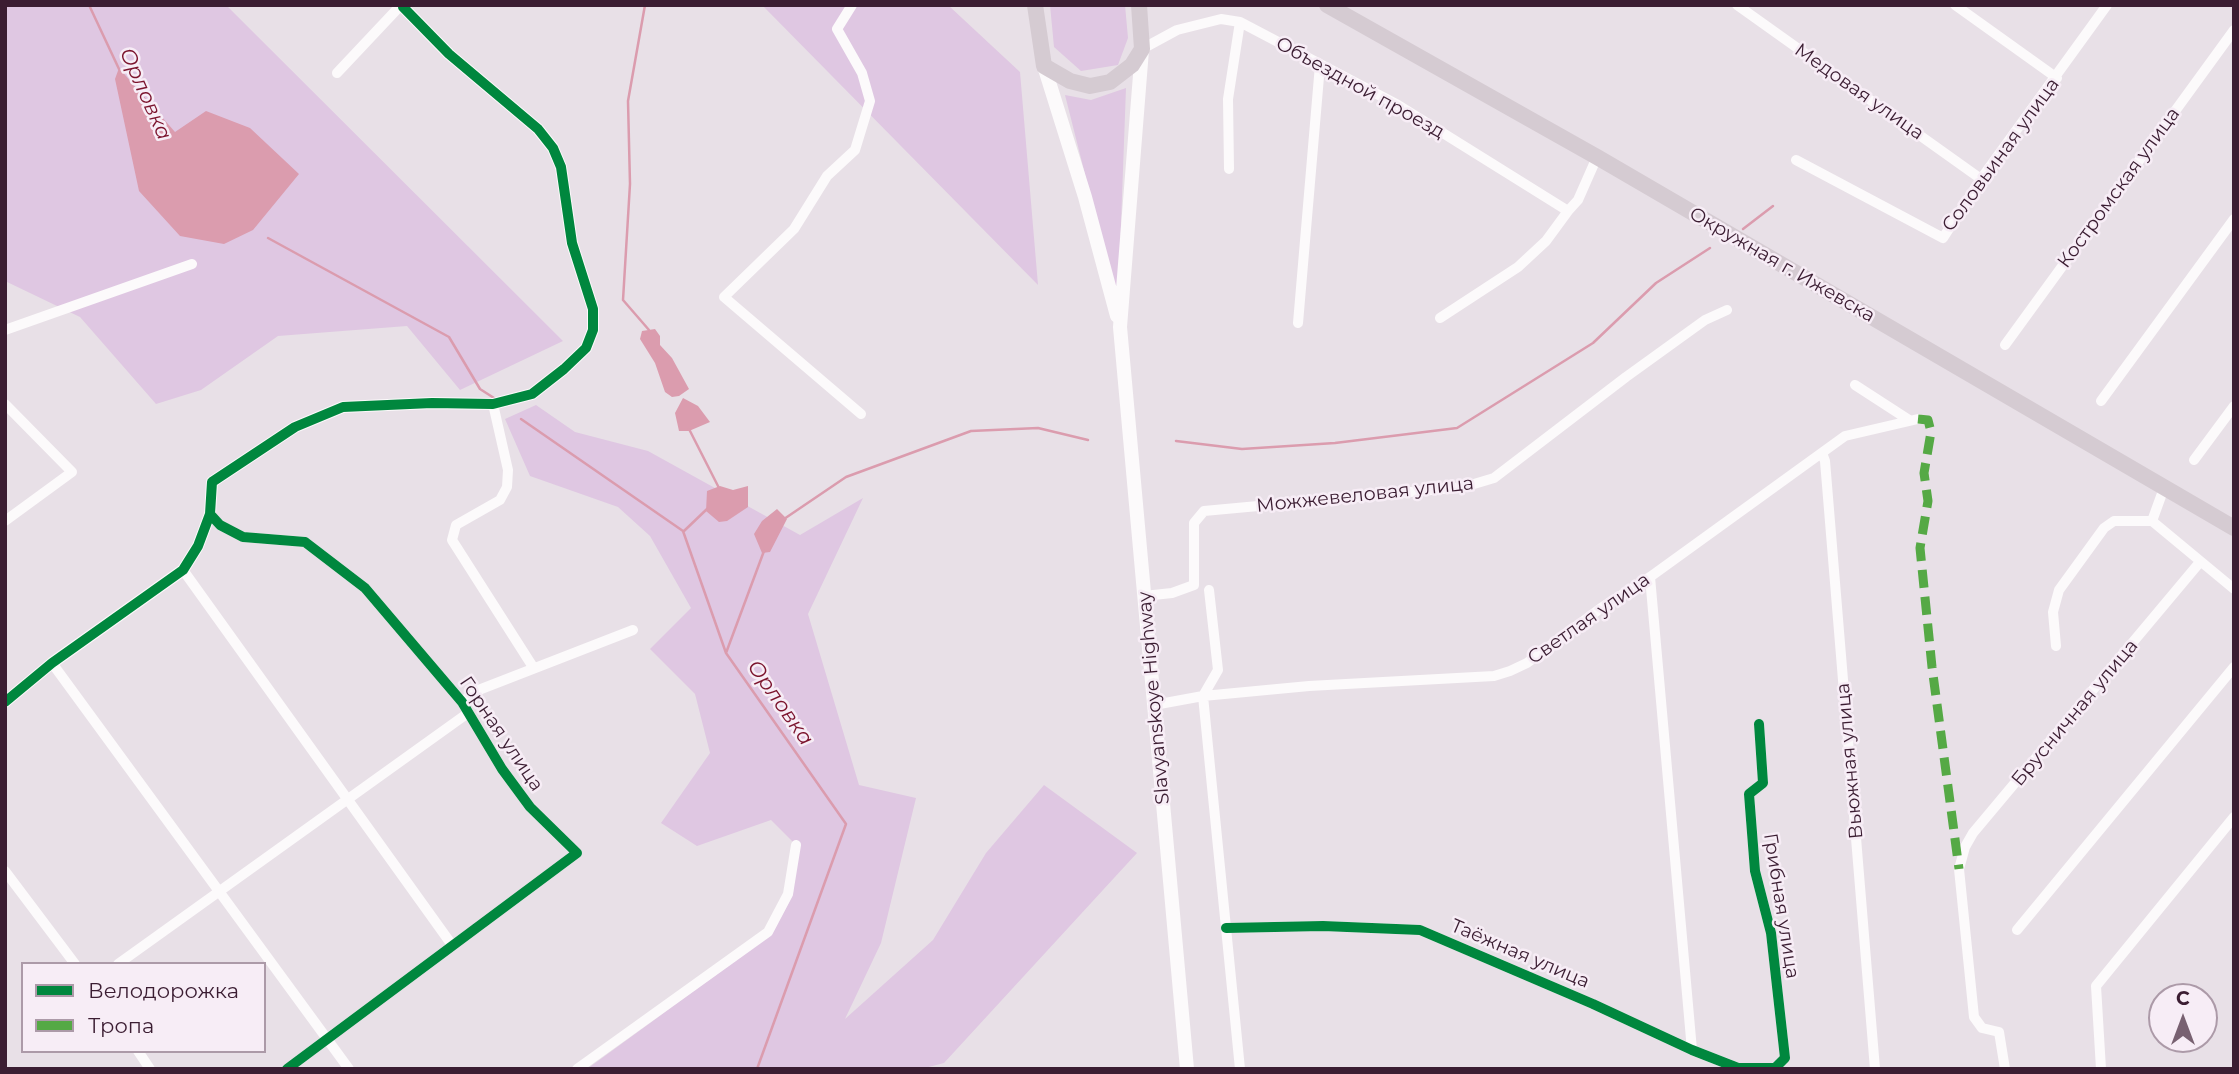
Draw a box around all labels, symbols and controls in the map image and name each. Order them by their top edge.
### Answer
street label: Объездной проезд [1272,32,1448,144]
street label: Медовая улица [1790,39,1928,145]
water label: Орловка [114,44,176,144]
street label: Соловьиная улица [1938,74,2064,236]
street label: Костромская улица [2053,103,2185,273]
street label: Окружная г. Ижевска [1685,203,1879,327]
street label: Можжевеловая улица [1255,472,1475,518]
street label: Светлая улица [1524,568,1654,670]
street label: Slavyanskoye Highway [1133,590,1175,806]
street label: Брусничная улица [2007,635,2143,791]
water label: Орловка [742,656,818,750]
street label: Горная улица [454,672,548,796]
street label: Вьюжная улица [1832,682,1868,840]
street label: Грибная улица [1758,832,1804,980]
street label: Таёжная улица [1447,914,1593,994]
legend [21,962,266,1053]
text: Велодорожка [88,978,239,1003]
north arrow [2148,983,2218,1053]
text: С [2176,987,2190,1010]
text: Тропа [88,1013,154,1038]

